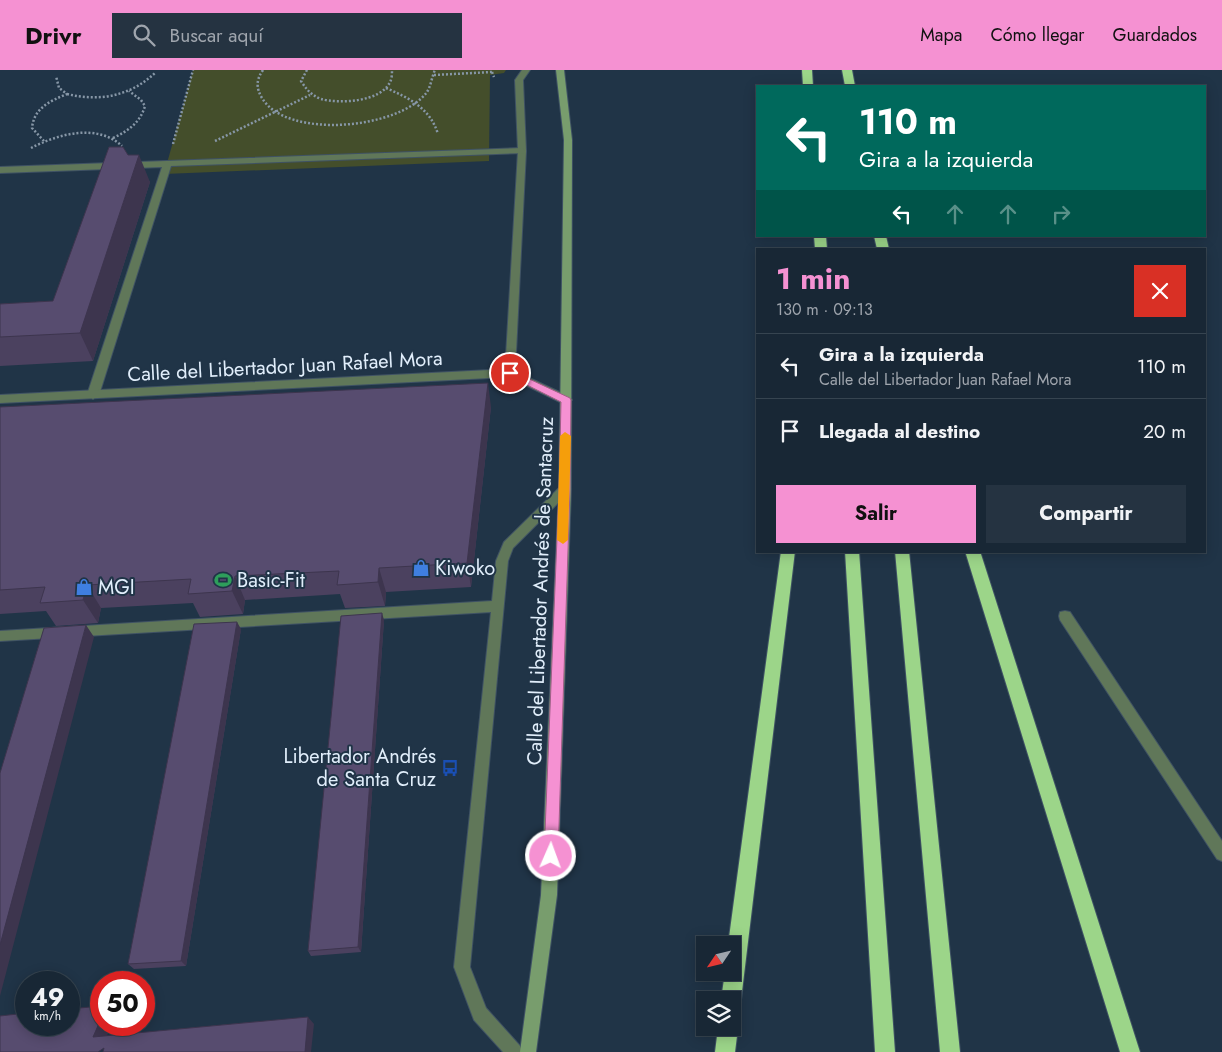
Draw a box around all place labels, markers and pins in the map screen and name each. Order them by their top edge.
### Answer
pin [489,352,531,394]
place label: Kiwoko [435,554,495,583]
shop icon: Kiwoko [411,558,431,578]
place label: Basic-Fit [237,566,305,595]
sports icon: Basic-Fit [213,570,233,590]
place label: MGI [98,573,135,602]
shop icon: MGI [74,577,94,597]
place label: Libertador Andrés de Santa Cruz [284,742,436,794]
bus stop icon: Libertador Andrés de Santa Cruz [440,758,460,778]

